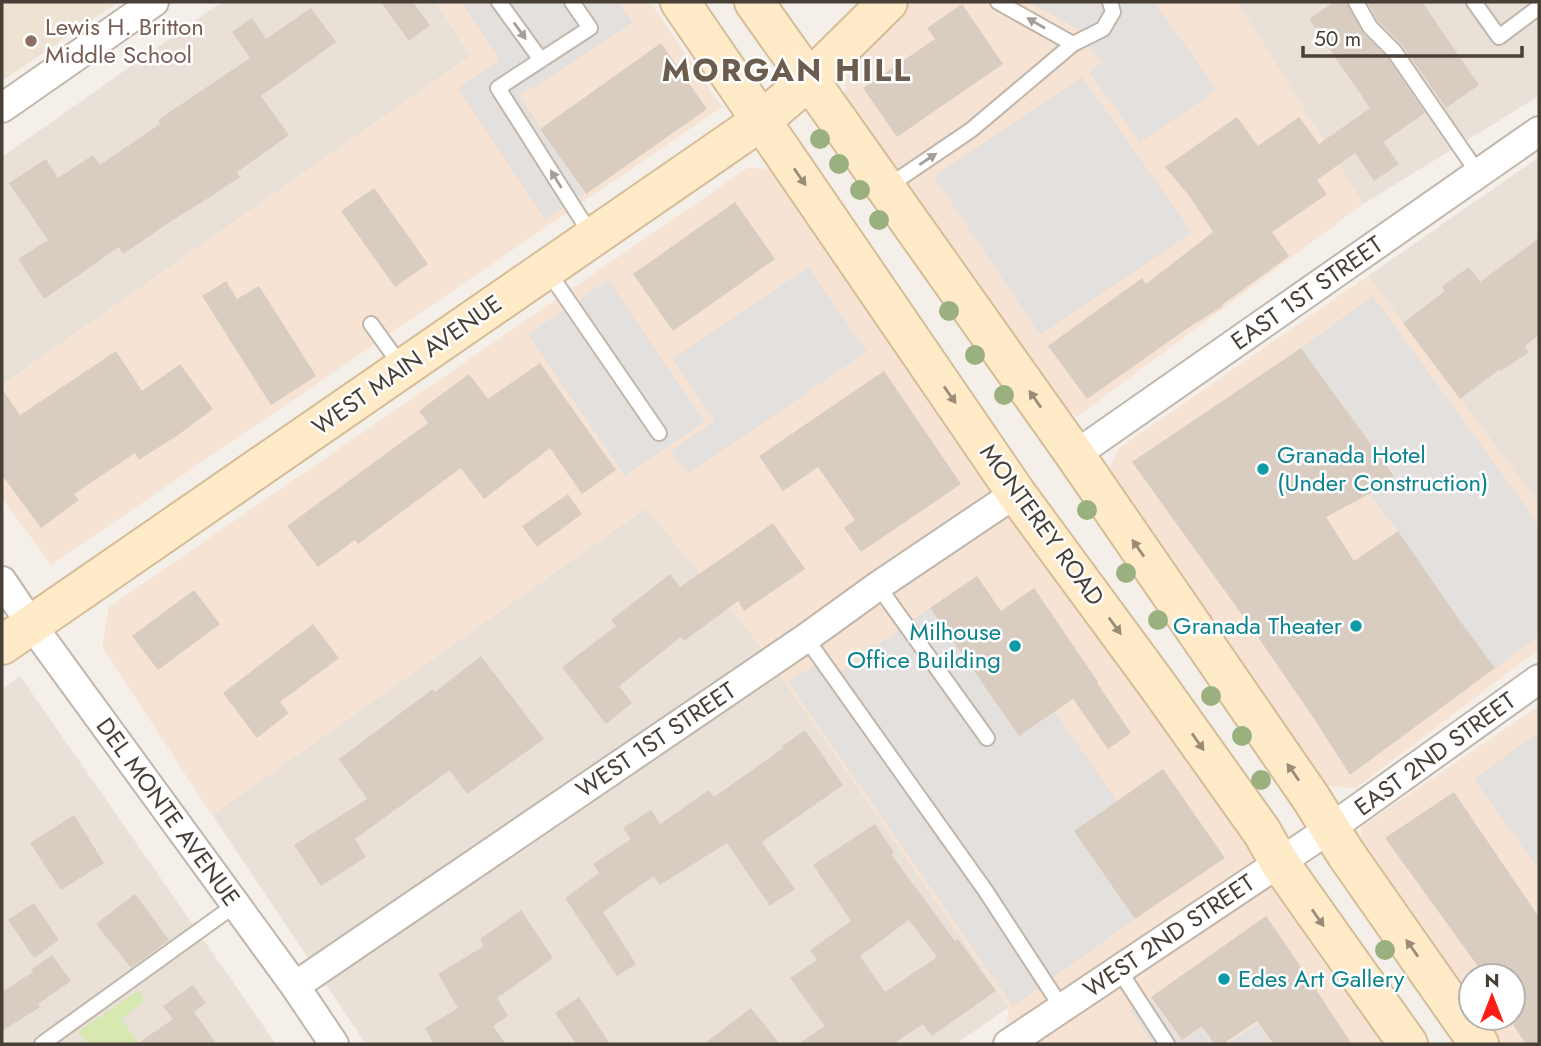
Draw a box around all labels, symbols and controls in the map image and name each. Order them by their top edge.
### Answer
place label: Lewis H. Britton Middle School [45,9,204,72]
scale bar [1303,14,1522,58]
one-way arrow [1026,17,1045,29]
one-way arrow [513,22,527,40]
text: 50 m [1314,24,1361,54]
marker: Lewis H. Britton Middle School [23,33,39,49]
district label: MORGAN HILL [662,47,912,93]
one-way arrow [919,152,937,166]
one-way arrow [793,168,807,186]
one-way arrow [550,170,563,189]
street label: EAST 1ST STREET [1224,227,1390,358]
street label: WEST MAIN AVENUE [305,286,509,443]
one-way arrow [943,386,957,404]
one-way arrow [1028,390,1042,408]
street label: MONTEREY ROAD [972,437,1113,613]
place label: Granada Hotel (Under Construction) [1277,437,1489,500]
marker: Granada Hotel (Under Construction) [1255,461,1271,477]
one-way arrow [1131,539,1145,557]
place label: Granada Theater [1173,608,1343,643]
place label: Milhouse Office Building [847,614,1001,677]
one-way arrow [1108,617,1122,636]
marker: Granada Theater [1348,618,1364,634]
marker: Milhouse Office Building [1007,638,1023,654]
street label: WEST 1ST STREET [569,673,743,806]
street label: EAST 2ND STREET [1347,683,1523,824]
street label: DEL MONTE AVENUE [88,710,249,913]
one-way arrow [1191,733,1205,751]
one-way arrow [1286,763,1300,781]
street label: WEST 2ND STREET [1076,865,1261,1006]
one-way arrow [1311,909,1325,927]
one-way arrow [1405,939,1419,957]
place label: Edes Art Gallery [1238,961,1405,996]
north arrow [1457,962,1527,1032]
text: N [1484,967,1500,994]
marker: Edes Art Gallery [1216,971,1232,987]

